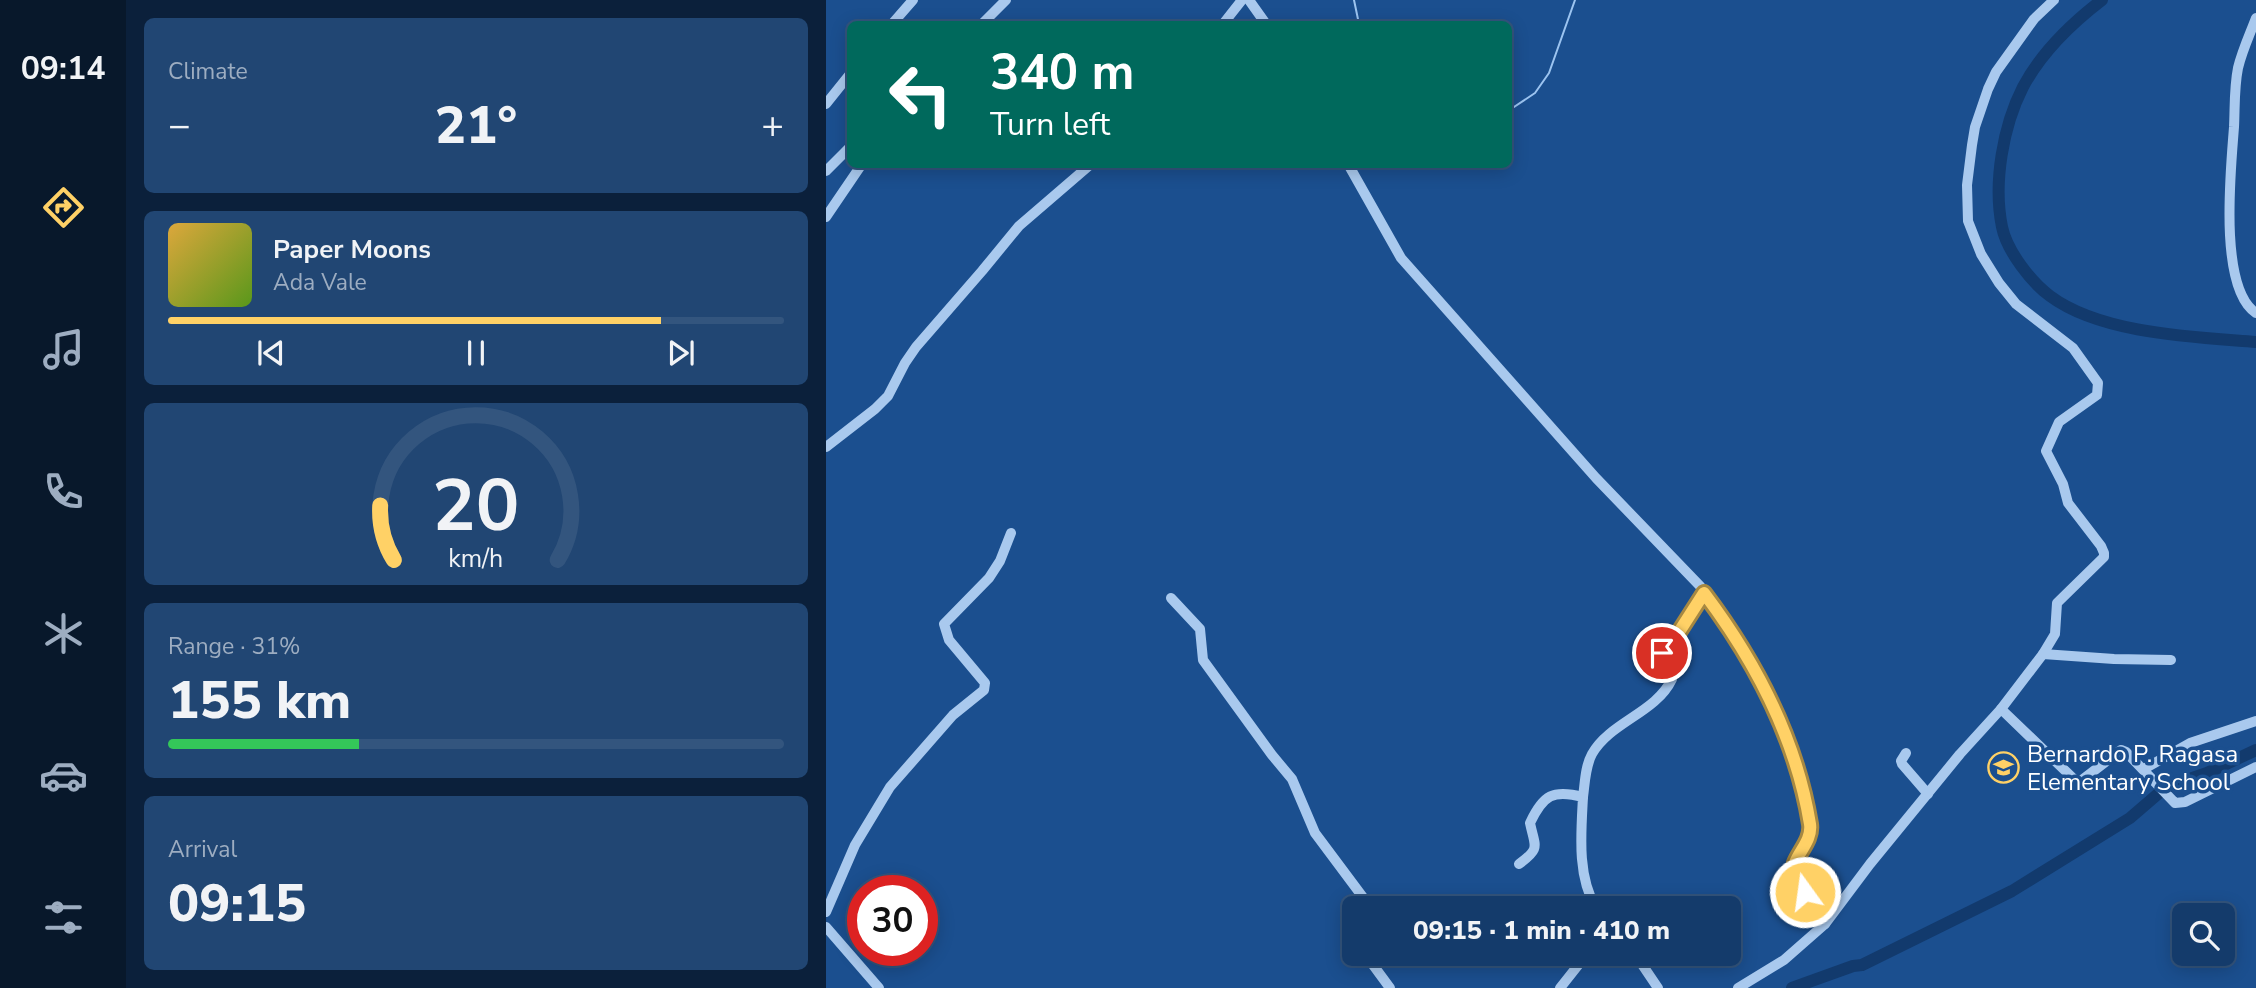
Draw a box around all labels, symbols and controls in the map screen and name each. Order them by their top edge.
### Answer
text: 340 m [990,39,1134,106]
text: 09:14 [21,47,105,90]
icon: left [875,49,966,140]
text: Climate [168,56,248,87]
text: 21° [435,90,517,161]
text: − [168,100,191,151]
text: + [761,100,784,151]
text: Turn left [990,103,1110,146]
icon: directions [39,183,88,232]
text: Paper Moons [273,232,431,267]
text: Ada Vale [273,267,367,298]
icon: music [39,325,88,374]
icon: previous [252,334,290,372]
icon: pause [457,334,495,372]
icon: next [662,334,700,372]
text: 20 [432,456,520,556]
icon: phone [39,467,88,516]
text: km/h [448,542,504,576]
icon: climate [39,609,88,658]
pin [1632,623,1692,683]
text: Range · 31% [168,631,300,662]
icon: arrive [1643,634,1681,672]
text: 155 km [168,665,351,736]
place label: Bernardo P. Ragasa Elementary School [2027,738,2238,798]
icon: car [39,751,88,800]
school or university icon: Bernardo P. Ragasa Elementary School [1987,751,2021,785]
text: Arrival [168,834,237,865]
position arrow [1768,855,1842,929]
text: 09:15 [168,868,306,939]
speed limit sign: 30 [847,875,938,966]
icon: filters [39,893,88,942]
map controls [2172,903,2235,966]
button: search [2172,903,2235,966]
text: 09:15 · 1 min · 410 m [1413,913,1670,948]

